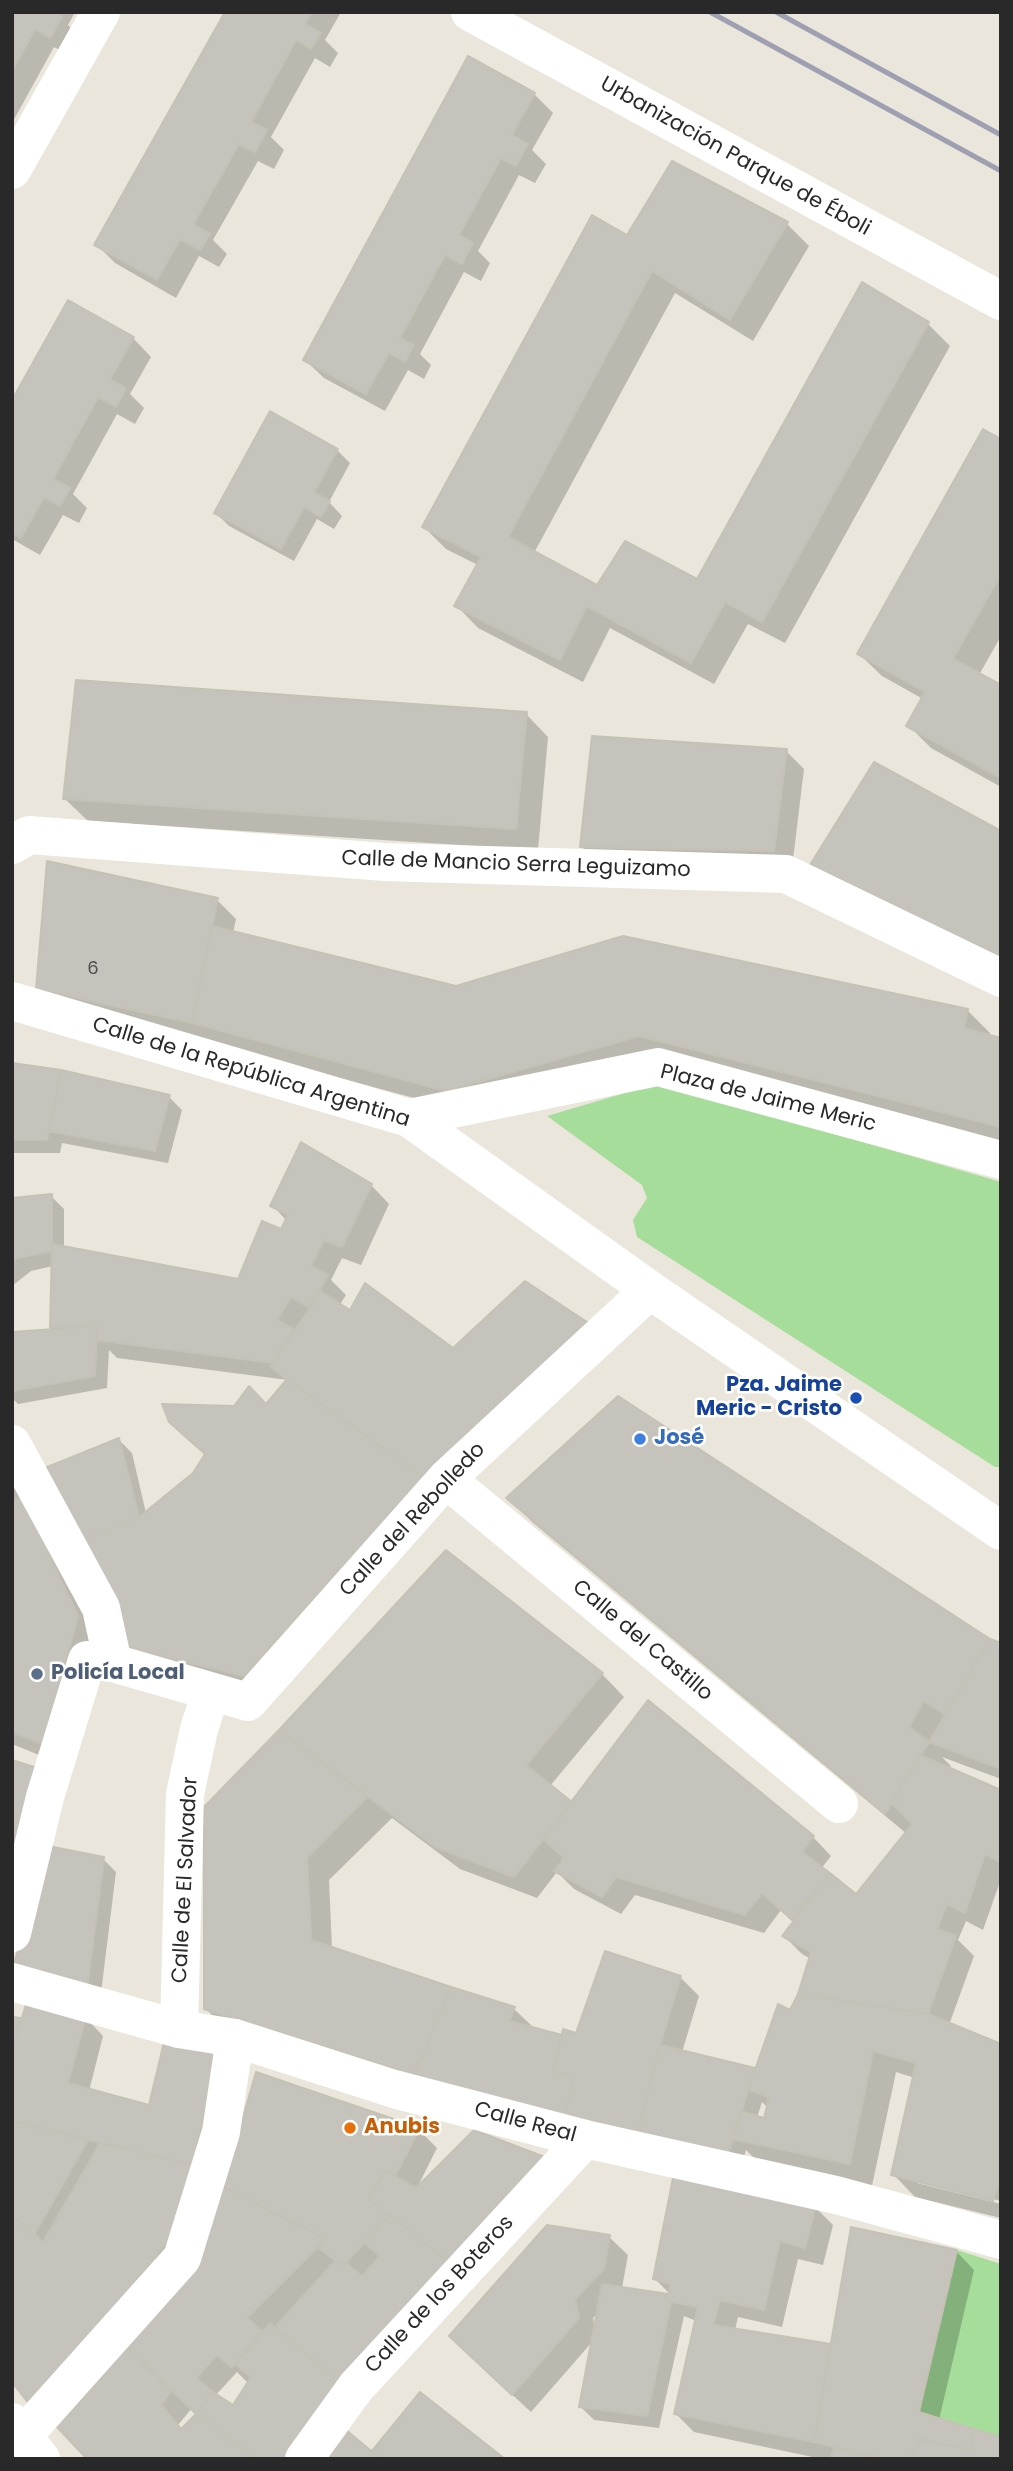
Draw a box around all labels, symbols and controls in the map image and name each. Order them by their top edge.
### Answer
street label: Urbanización Parque de Éboli [595,72,875,242]
street label: Calle de Mancio Serra Leguizamo [341,846,691,884]
house number: 6 [87,958,99,980]
street label: Calle de la República Argentina [89,1013,413,1133]
street label: Plaza de Jaime Meric [658,1060,878,1138]
place label: Pza. Jaime Meric - Cristo [696,1373,842,1423]
marker: Pza. Jaime Meric - Cristo [848,1390,864,1406]
place label: José [654,1426,704,1452]
marker: José [632,1431,648,1447]
street label: Calle del Rebolledo [335,1438,491,1602]
street label: Calle del Castillo [567,1575,717,1707]
place label: Policía Local [51,1661,185,1687]
marker: Policía Local [29,1666,45,1682]
street label: Calle de El Salvador [168,1776,204,1984]
street label: Calle Real [471,2097,579,2149]
place label: Anubis [364,2115,440,2141]
marker: Anubis [342,2120,358,2136]
street label: Calle de los Boteros [360,2211,520,2379]

